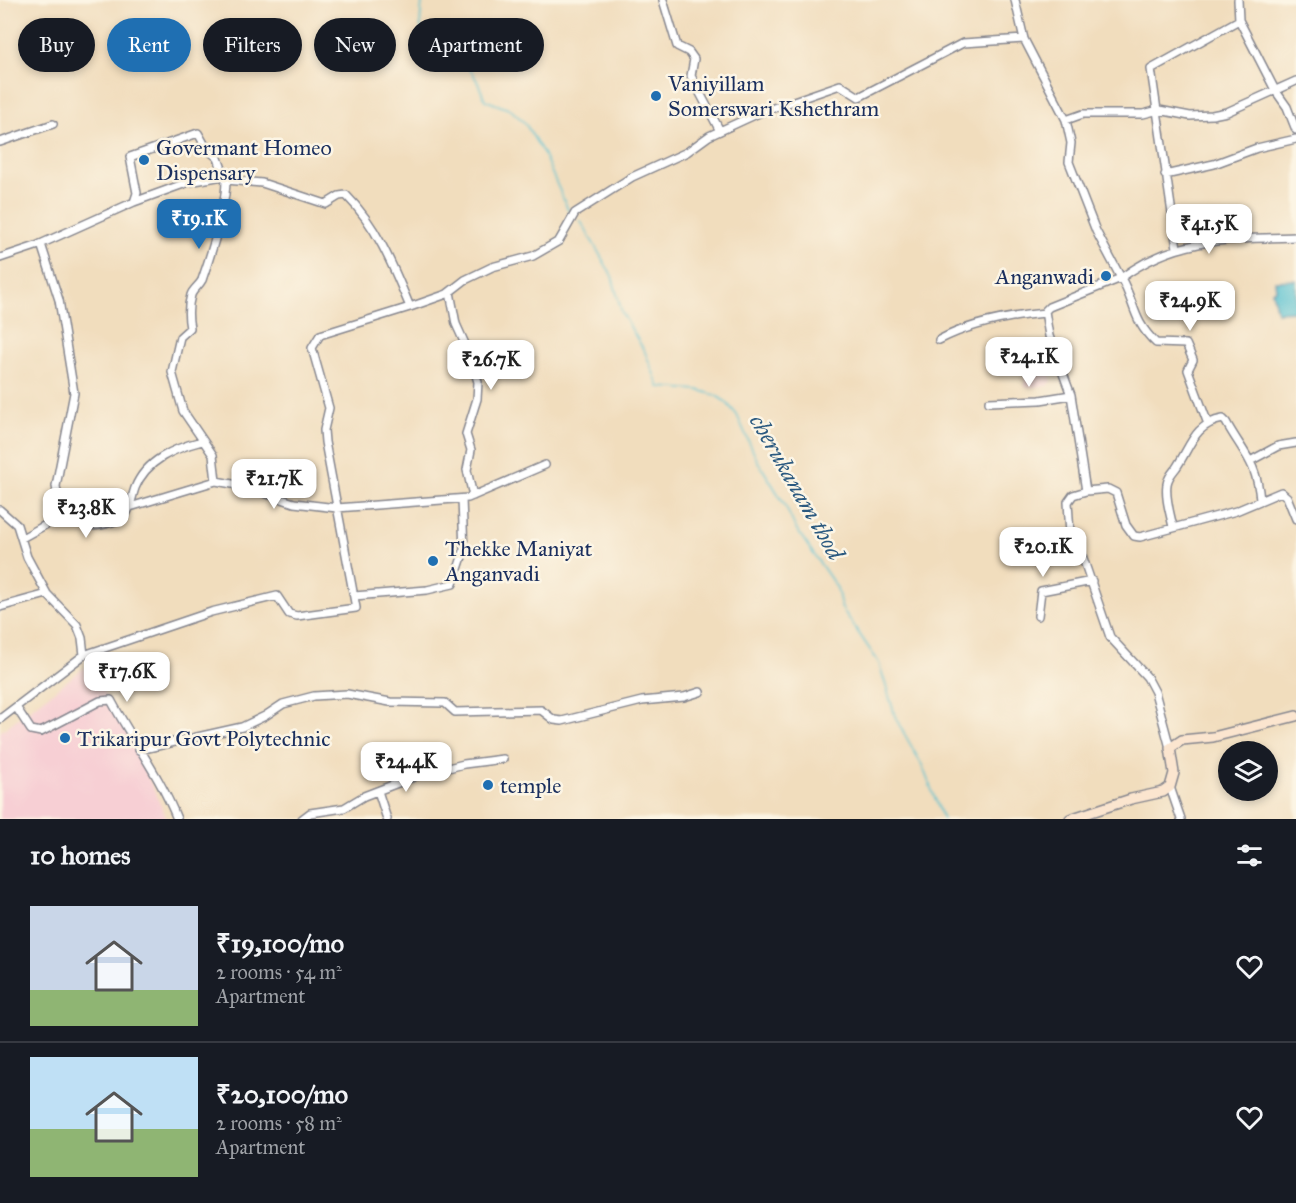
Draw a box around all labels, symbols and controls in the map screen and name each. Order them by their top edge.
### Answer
chip: Buy [18,18,95,72]
chip: Rent [107,18,191,72]
chip: Filters [203,18,302,72]
chip: New [314,18,396,72]
chip: Apartment [408,18,544,72]
place label: Vaniyillam Somerswari Kshethram [667,70,880,122]
marker: Vaniyillam Somerswari Kshethram [649,89,663,103]
place label: Govermant Homeo Dispensary [156,134,332,186]
marker: Govermant Homeo Dispensary [137,153,151,167]
pin: ₹19.1K [150,199,248,250]
pin: ₹41.5K [1160,204,1258,255]
text: ₹19.1K [171,206,227,230]
text: ₹41.5K [1180,211,1238,235]
place label: Anganwadi [994,263,1094,290]
marker: Anganwadi [1099,269,1113,283]
pin: ₹24.9K [1141,281,1239,332]
text: ₹24.9K [1159,288,1221,312]
pin: ₹24.1K [980,337,1078,388]
pin: ₹26.7K [442,340,540,391]
text: ₹24.1K [999,344,1059,368]
text: ₹26.7K [461,347,521,371]
water label: cherukanam thod [743,409,852,567]
pin: ₹21.7K [225,459,323,510]
text: ₹21.7K [245,466,303,490]
pin: ₹23.8K [37,488,135,539]
text: ₹23.8K [57,495,115,519]
pin: ₹20.1K [994,527,1092,578]
text: ₹20.1K [1013,534,1073,558]
place label: Thekke Maniyat Anganvadi [444,535,593,587]
marker: Thekke Maniyat Anganvadi [426,554,440,568]
pin: ₹17.6K [78,652,176,703]
text: ₹17.6K [98,659,156,683]
place label: Trikaripur Govt Polytechnic [77,725,330,752]
marker: Trikaripur Govt Polytechnic [58,731,72,745]
map controls [1218,741,1278,801]
button: layers [1218,741,1278,801]
pin: ₹24.4K [357,742,455,793]
text: ₹24.4K [375,749,437,773]
place label: temple [500,772,561,799]
marker: temple [481,778,495,792]
text: 10 homes [30,839,131,871]
icon: filters [1233,839,1266,872]
text: ₹19,100/mo [216,927,344,959]
icon: home [78,930,150,1002]
icon: heart [1233,950,1266,983]
text: 2 rooms · 54 m² [216,960,342,984]
text: Apartment [216,984,305,1008]
text: ₹20,100/mo [216,1078,348,1110]
icon: home [78,1081,150,1153]
icon: heart [1233,1101,1266,1134]
text: 2 rooms · 58 m² [216,1111,342,1135]
text: Apartment [216,1135,305,1159]

